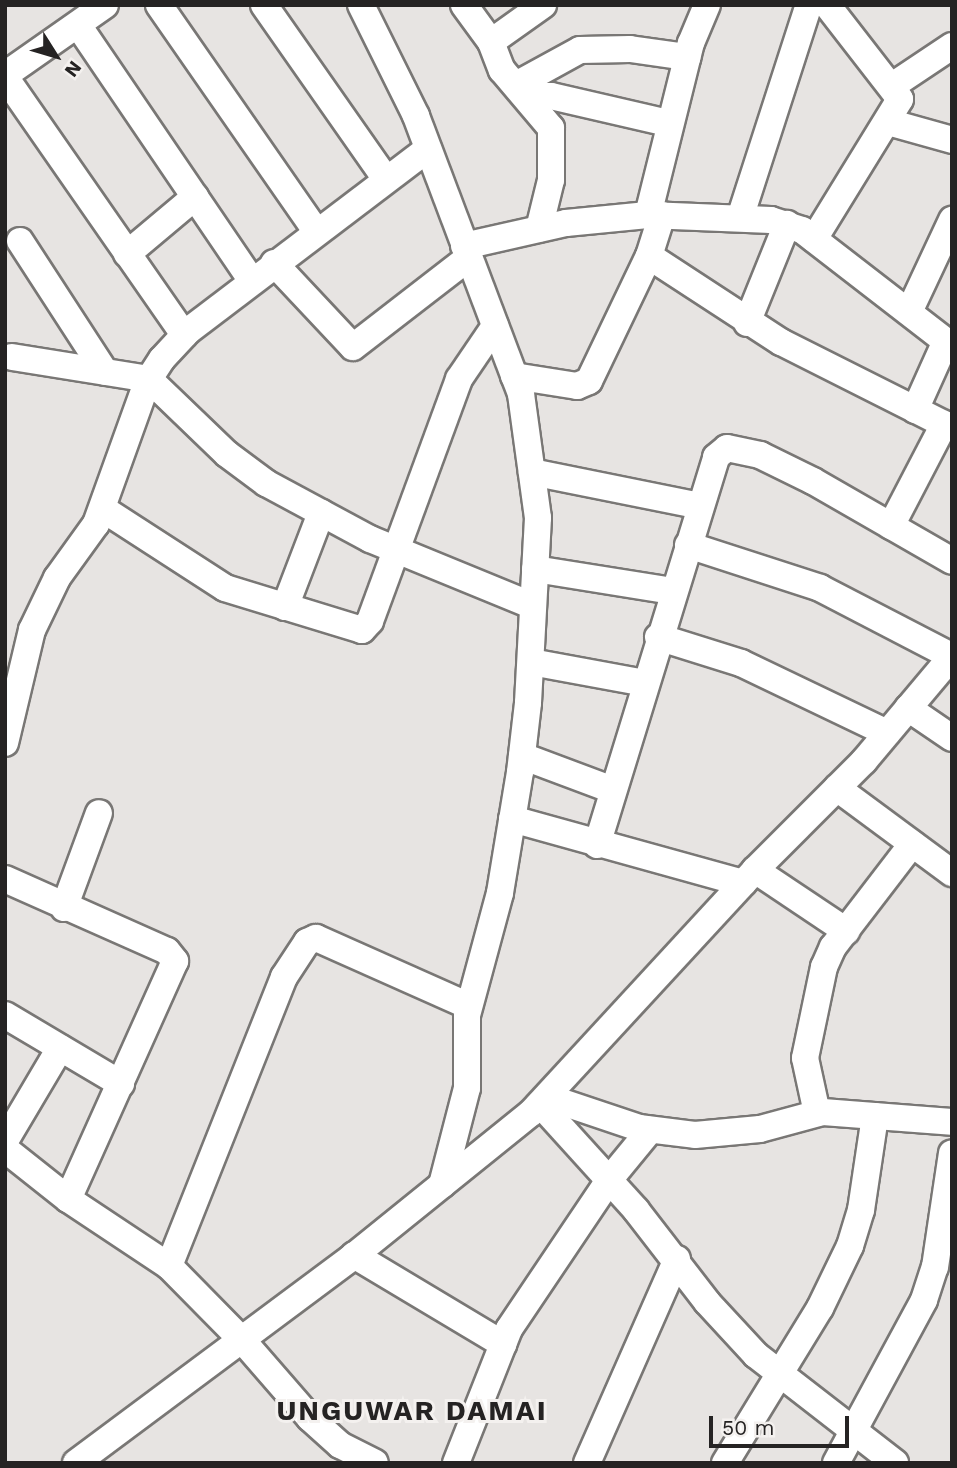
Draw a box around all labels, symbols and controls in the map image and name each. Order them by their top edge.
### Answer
north arrow [21,21,91,91]
text: N [60,56,87,81]
district label: UNGUWAR DAMAI [278,1394,546,1428]
scale bar [712,1402,852,1446]
text: 50 m [722,1415,774,1440]

